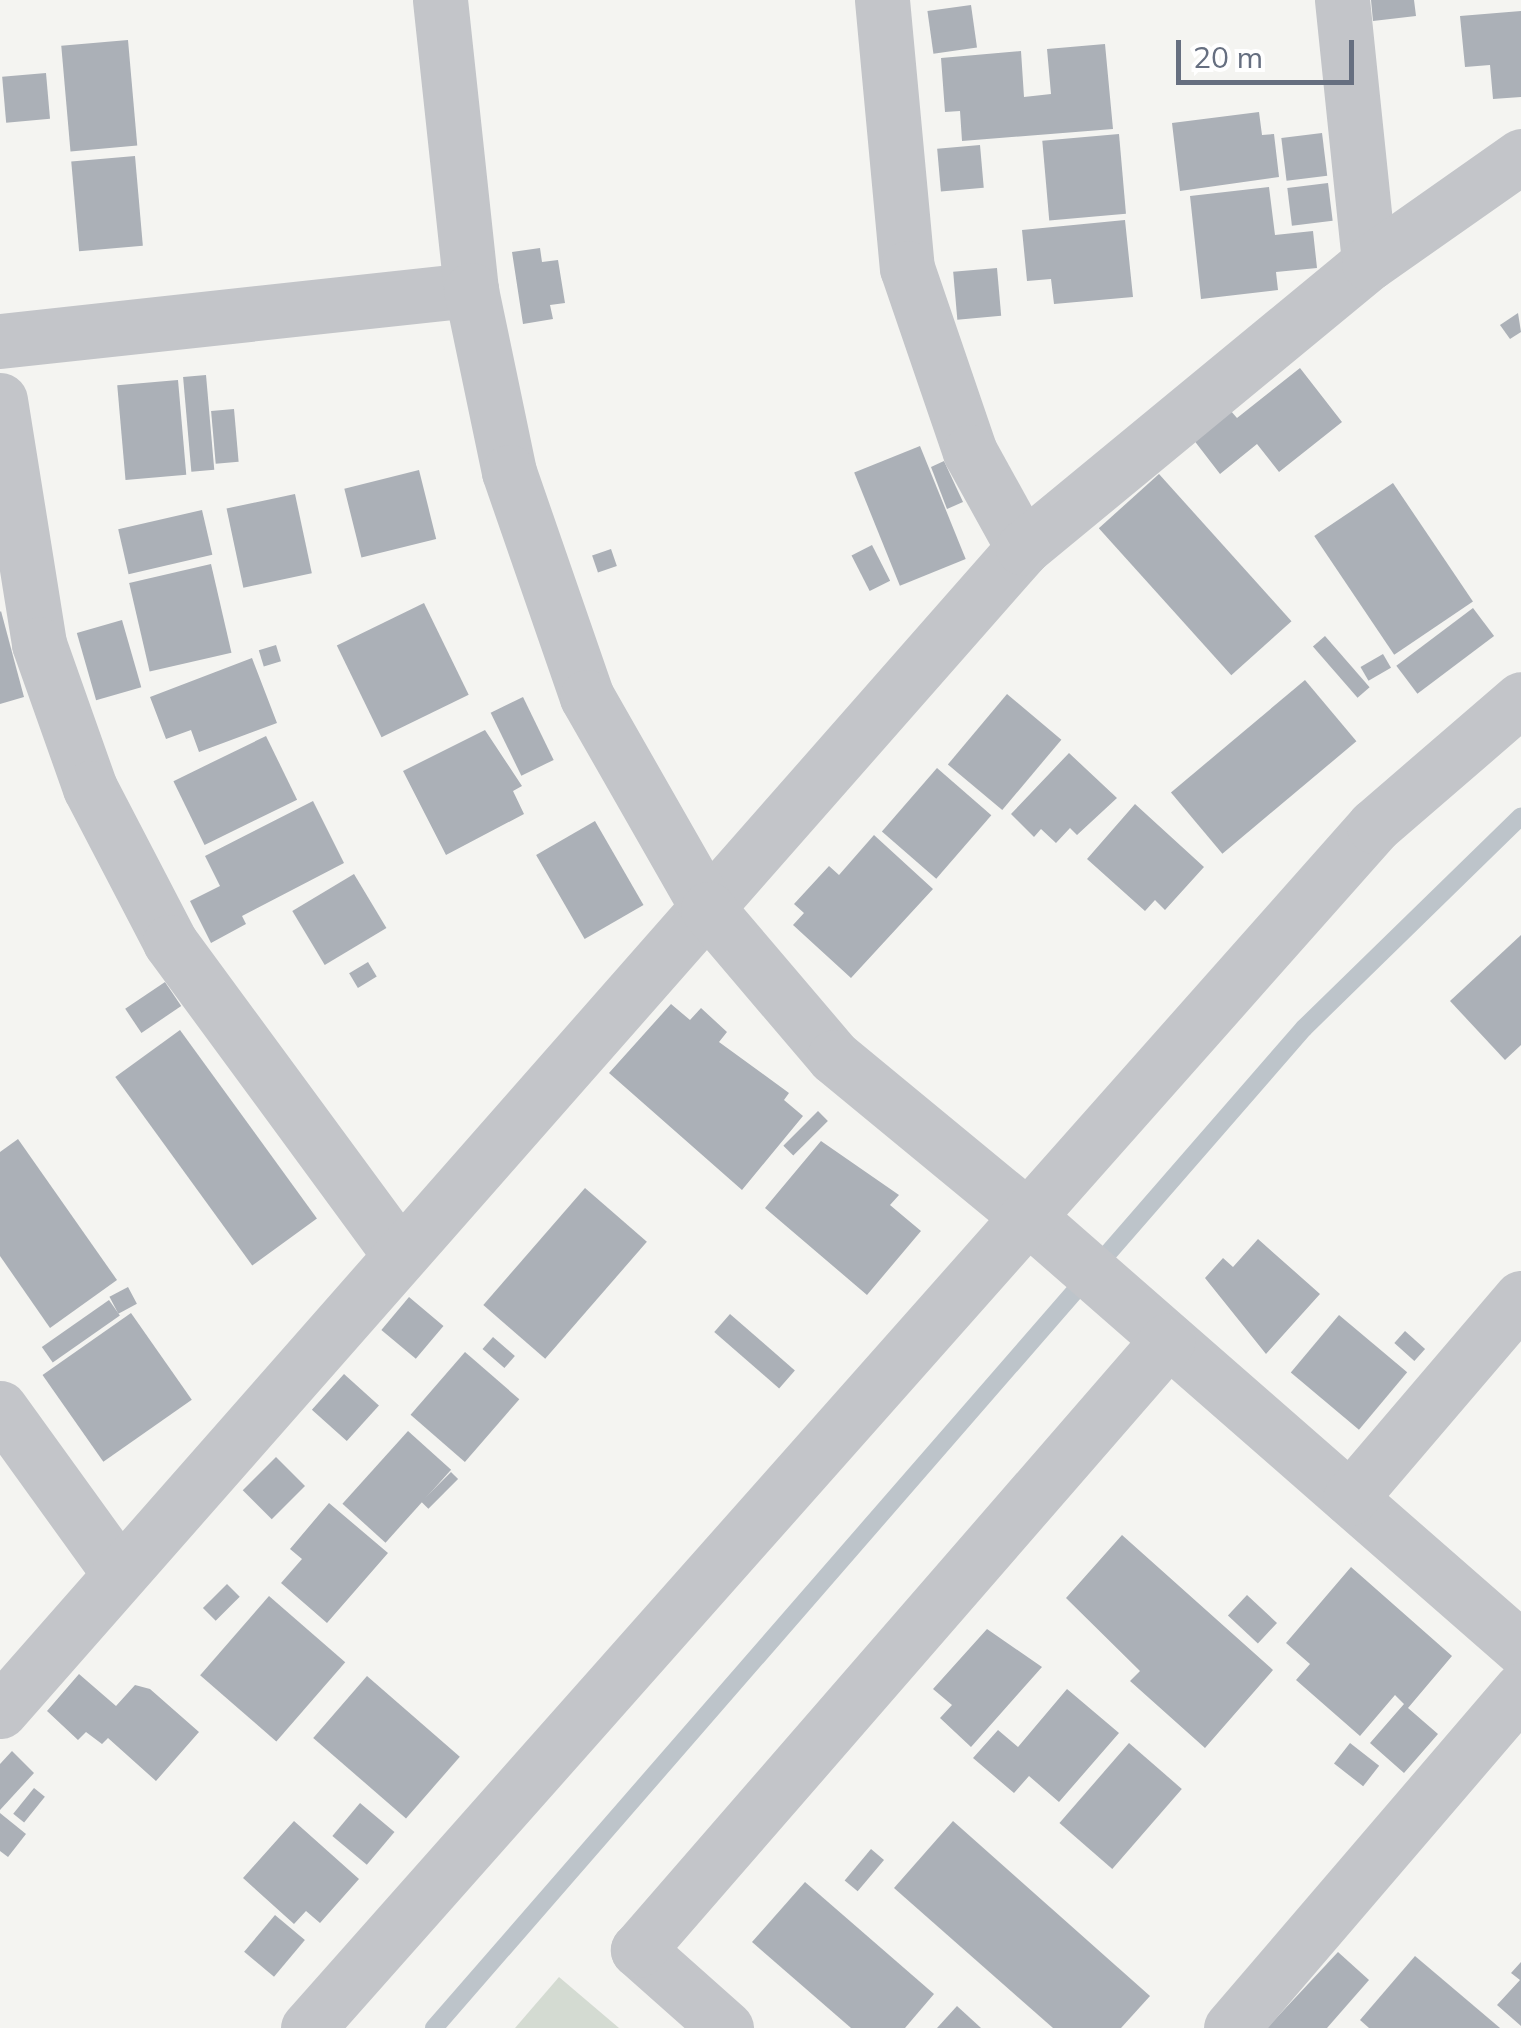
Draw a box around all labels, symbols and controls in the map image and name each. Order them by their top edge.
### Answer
scale bar [1181,20,1358,82]
text: 20 m [1193,38,1263,76]

